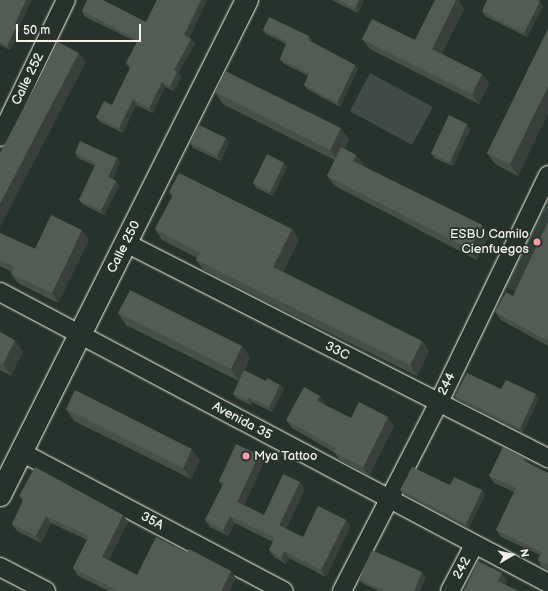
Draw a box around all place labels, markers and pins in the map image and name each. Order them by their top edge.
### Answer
place label: ESBU Camilo Cienfuegos [450,227,529,258]
marker: ESBU Camilo Cienfuegos [532,237,542,247]
place label: Mya Tattoo [254,448,318,464]
marker: Mya Tattoo [241,451,251,461]

